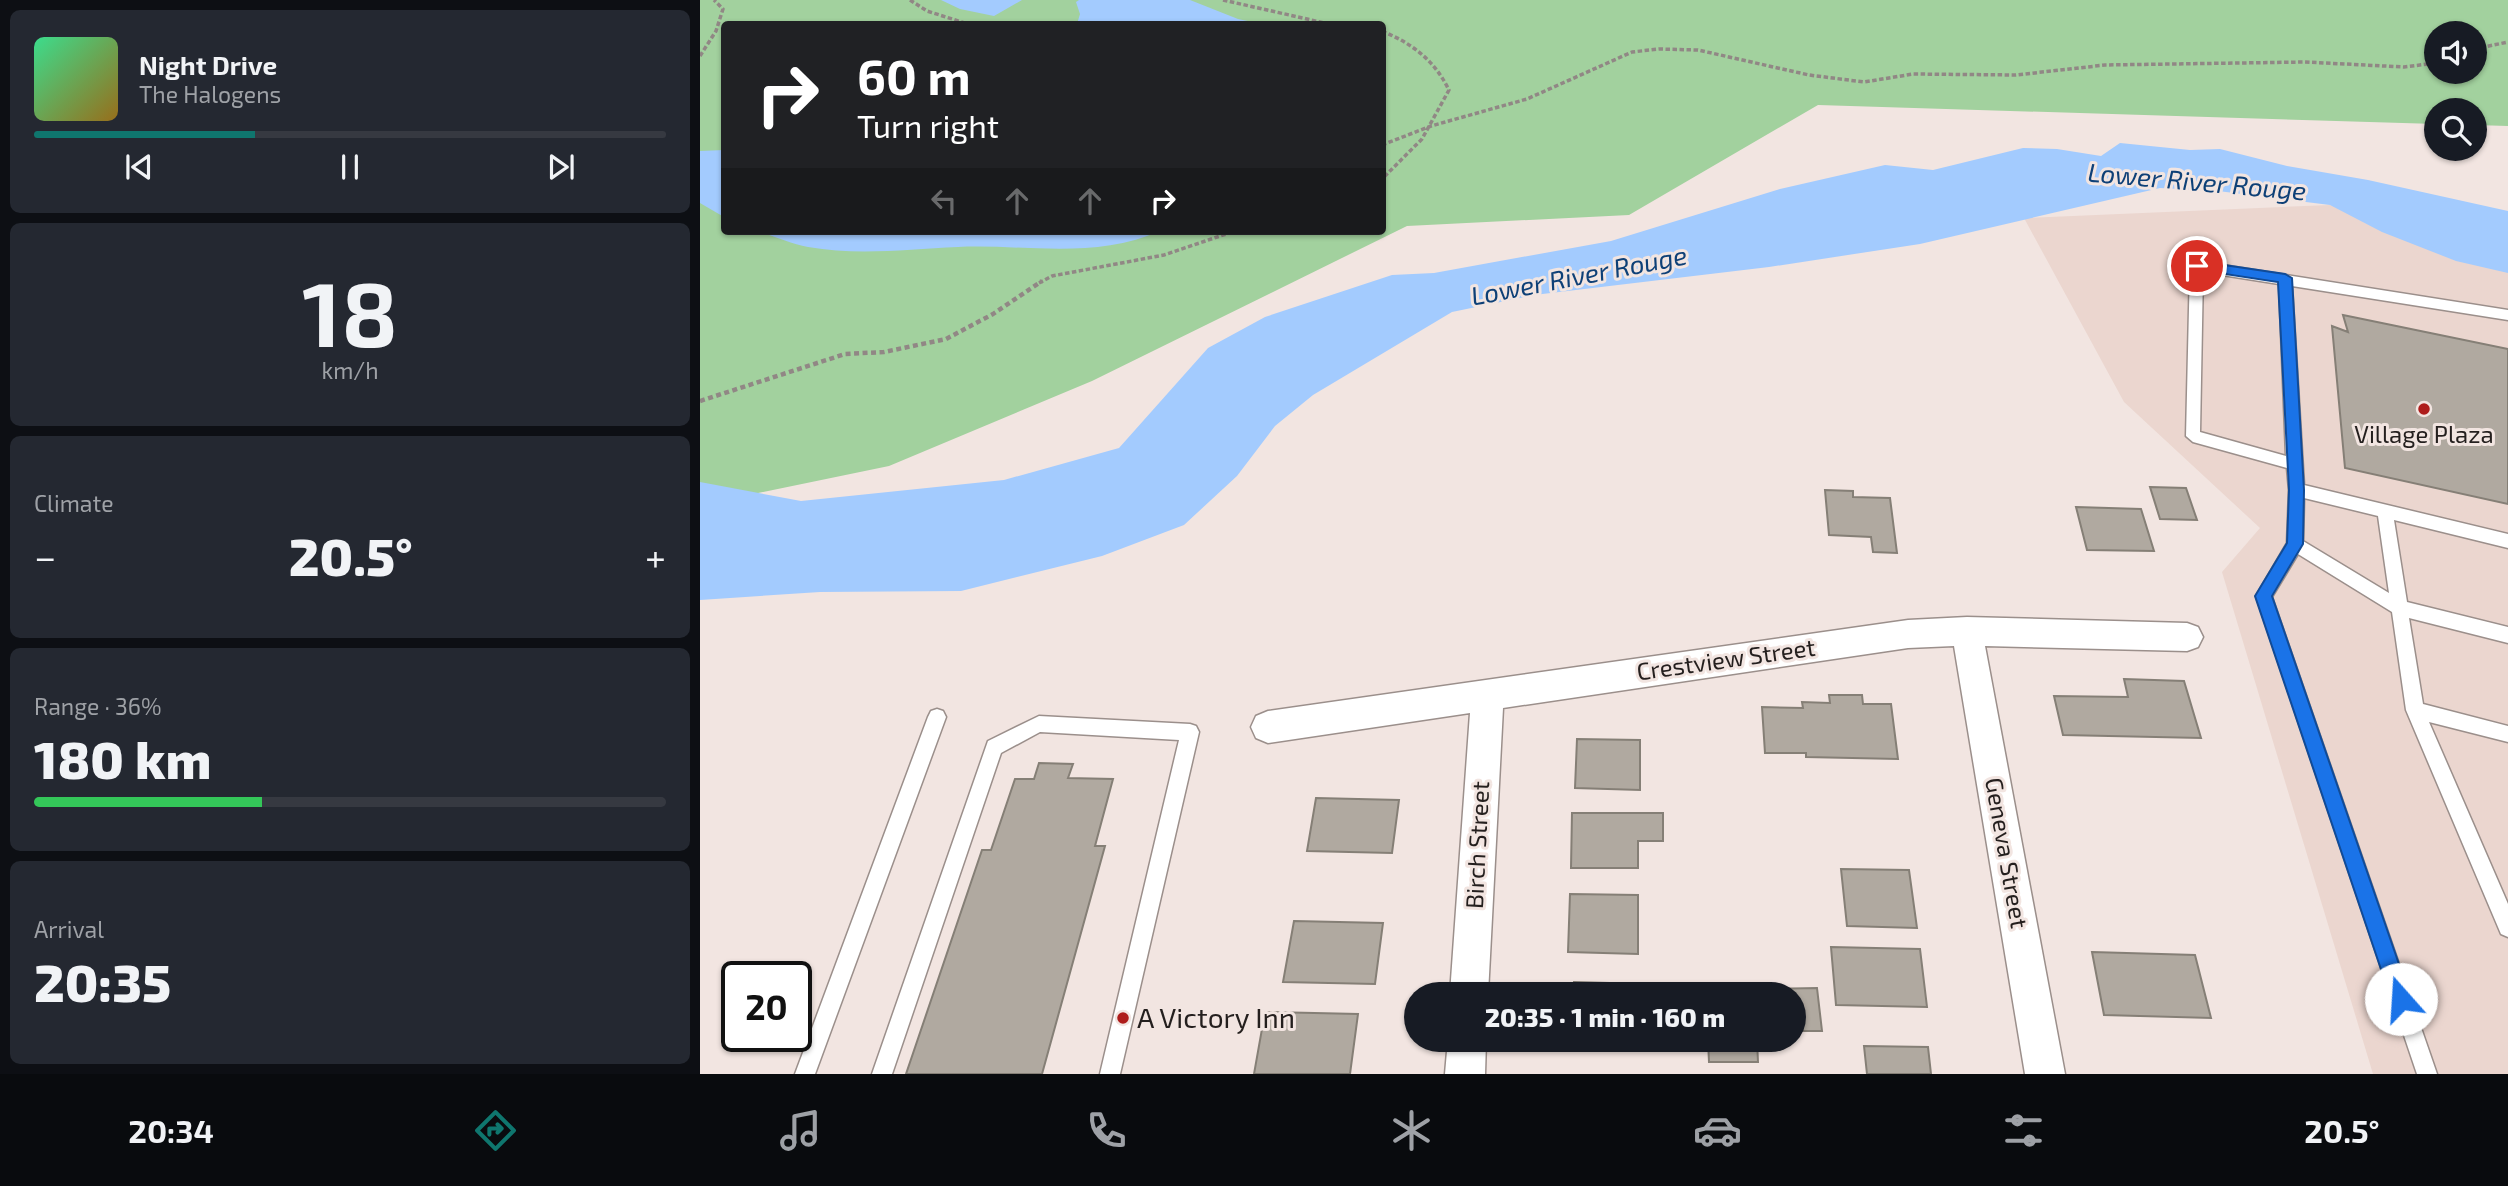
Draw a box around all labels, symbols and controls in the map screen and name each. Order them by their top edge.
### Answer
map controls [2424,21,2487,161]
button: sound [2424,21,2487,84]
text: 60 m [857,46,971,105]
text: Night Drive [139,49,277,80]
icon: right [742,49,833,140]
text: The Halogens [139,80,281,108]
button: search [2424,98,2487,161]
text: Turn right [857,106,999,144]
icon: previous [120,148,158,186]
icon: pause [331,148,369,186]
icon: next [542,148,580,186]
water label: Lower River Rouge [2087,156,2308,206]
icon: left [925,182,963,220]
icon: ahead [998,182,1036,220]
icon: ahead [1071,182,1109,220]
icon: right [1144,182,1182,220]
pin [2167,236,2227,296]
water label: Lower River Rouge [1468,238,1689,311]
icon: arrive [2178,247,2216,285]
text: 18 [302,256,398,365]
text: km/h [321,356,379,384]
marker: Village Plaza [2416,401,2432,417]
place label: Village Plaza [2354,419,2494,448]
text: Climate [34,489,114,517]
text: 20.5° [289,524,413,586]
text: − [34,533,56,579]
text: + [645,533,666,579]
street label: Crestview Street [1635,632,1817,685]
text: Range · 36% [34,692,162,720]
text: 180 km [34,727,211,789]
street label: Geneva Street [1980,775,2035,930]
street label: Birch Street [1459,780,1494,910]
text: Arrival [34,915,104,943]
text: 20:35 [34,950,171,1012]
speed limit sign: 20 [721,961,812,1052]
position arrow [2364,962,2438,1036]
place label: A Victory Inn [1137,1000,1295,1034]
text: 20:35 · 1 min · 160 m [1485,1001,1725,1032]
marker: A Victory Inn [1115,1010,1131,1026]
icon: directions [471,1106,520,1155]
icon: music [776,1106,825,1155]
icon: phone [1082,1106,1131,1155]
icon: climate [1387,1106,1436,1155]
icon: car [1693,1106,1742,1155]
icon: filters [1999,1106,2048,1155]
text: 20:34 [128,1111,214,1149]
text: 20.5° [2304,1111,2380,1149]

